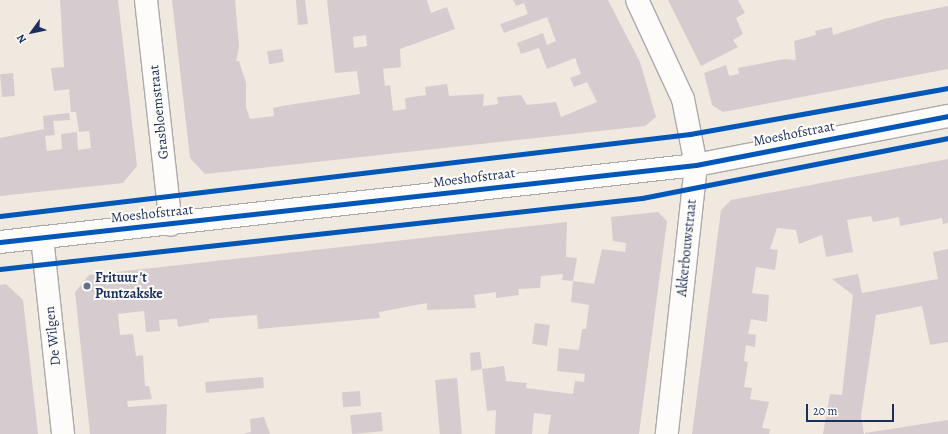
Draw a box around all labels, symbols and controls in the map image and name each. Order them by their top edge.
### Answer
north arrow [12,12,52,52]
text: N [13,31,30,46]
street label: Grasbloemstraat [146,64,172,160]
street label: Moeshofstraat [752,118,836,150]
street label: Moeshofstraat [432,165,516,191]
street label: Akkerbouwstraat [674,198,700,298]
street label: Moeshofstraat [110,201,194,227]
place label: Frituur 't Puntzakske [95,270,163,302]
marker: Frituur 't Puntzakske [82,281,92,291]
street label: De Wilgen [42,305,64,367]
scale bar [808,396,896,422]
text: 20 m [813,403,837,419]

